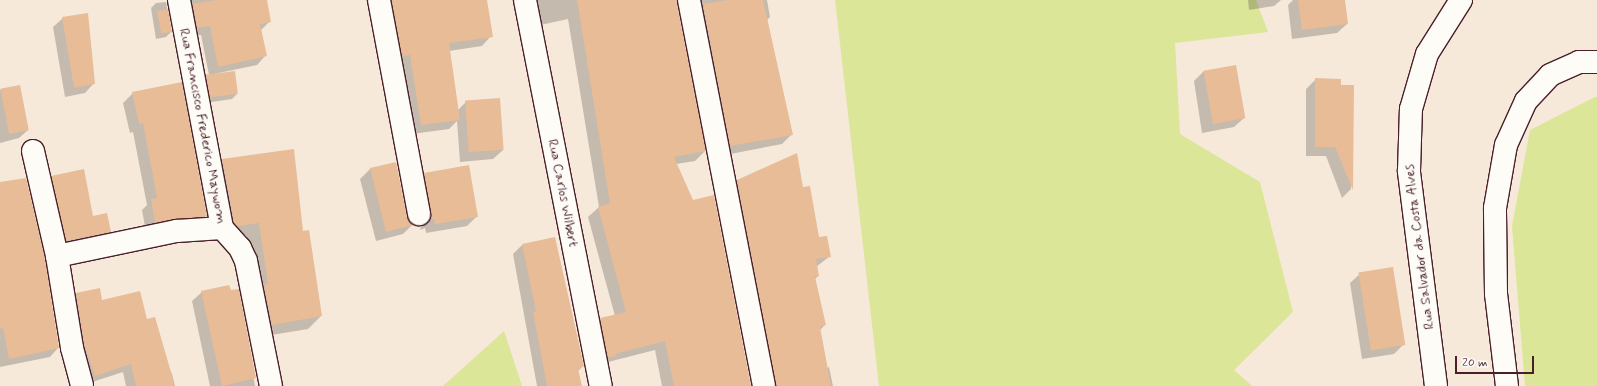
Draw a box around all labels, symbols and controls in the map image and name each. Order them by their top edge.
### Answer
street label: Rua Francisco Frederico Maywom [176,27,230,225]
street label: Rua Carlos Wilbert [544,137,582,249]
street label: Rua Salvador da Costa Alves [1401,166,1437,328]
scale bar [1457,348,1536,374]
text: 20 m [1462,355,1488,371]

